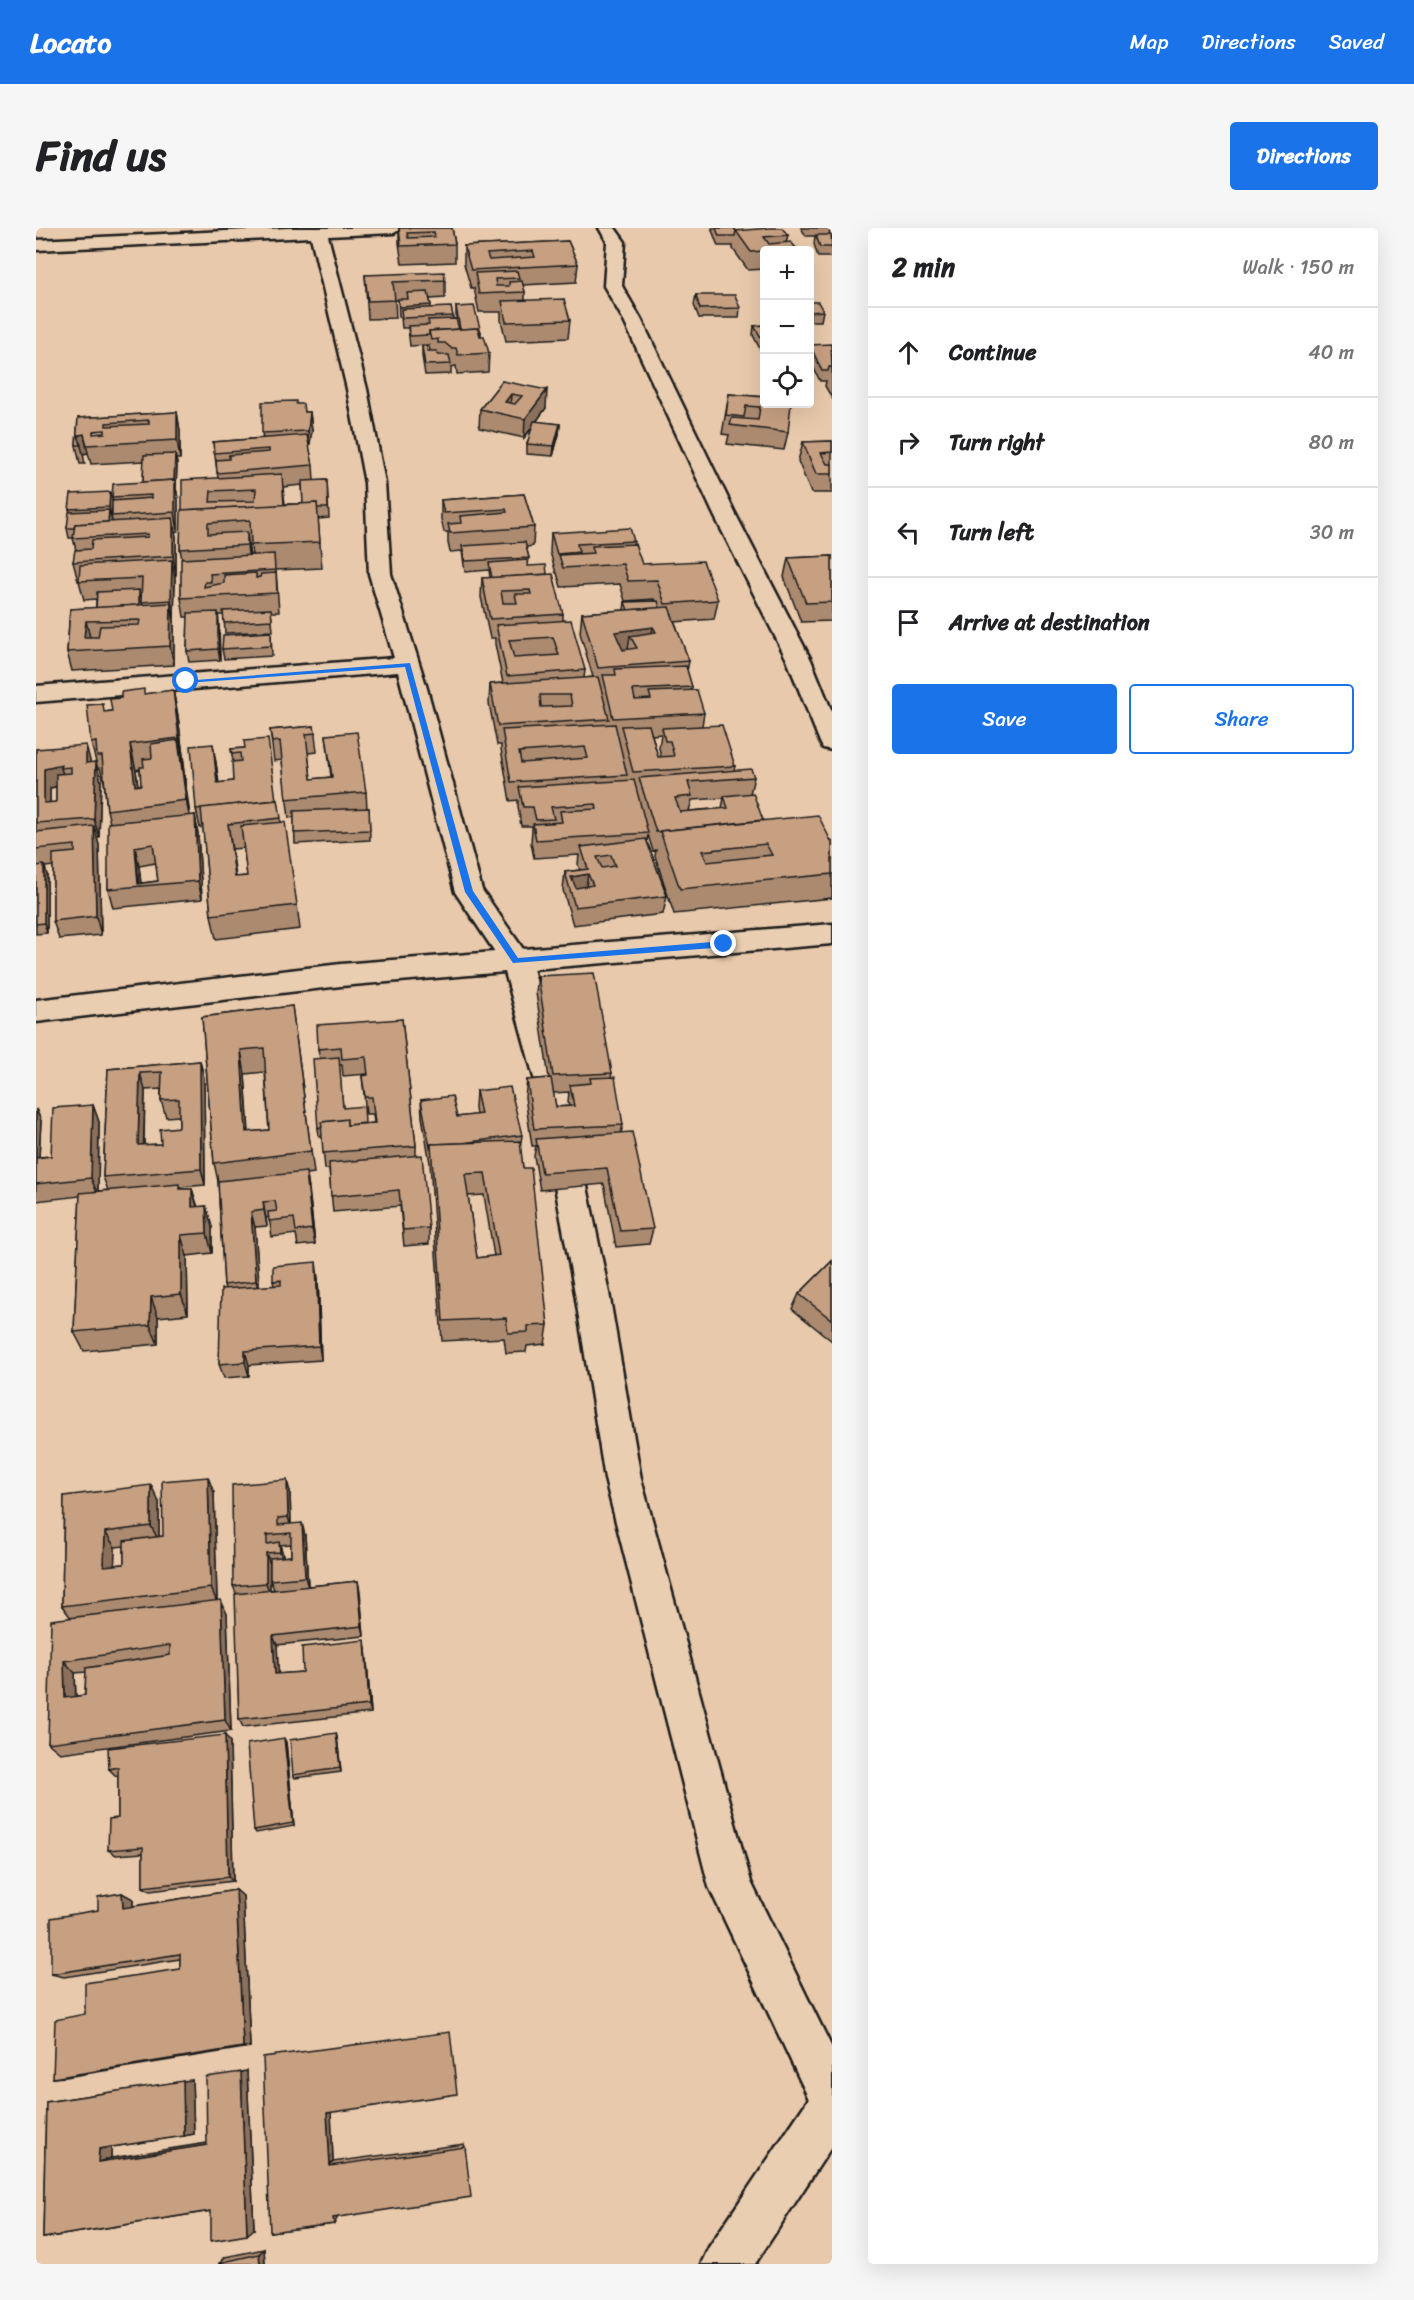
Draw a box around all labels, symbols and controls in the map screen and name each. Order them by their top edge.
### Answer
text: Locato [30,18,111,67]
text: Map [1130,23,1168,61]
text: Directions [1201,23,1296,61]
text: Saved [1329,23,1384,61]
text: Find us [36,119,166,193]
button: Directions [1230,122,1378,190]
text: 2 min [892,244,955,290]
map controls [760,246,814,408]
button: + [760,246,814,300]
text: Walk · 150 m [1242,250,1354,285]
button: − [760,300,814,354]
text: Continue [949,333,1037,372]
text: 40 m [1308,335,1354,370]
icon: ahead [892,336,925,369]
button: locate [760,354,814,408]
text: Turn right [949,423,1044,462]
text: 80 m [1309,425,1354,460]
icon: right [892,426,925,459]
text: Turn left [949,513,1034,552]
text: 30 m [1310,515,1354,550]
icon: left [892,516,925,549]
text: Arrive at destination [949,603,1150,642]
icon: arrive [892,606,925,639]
route start [172,667,198,693]
button: Save [892,684,1117,754]
button: Share [1129,684,1354,754]
route end [710,930,736,956]

